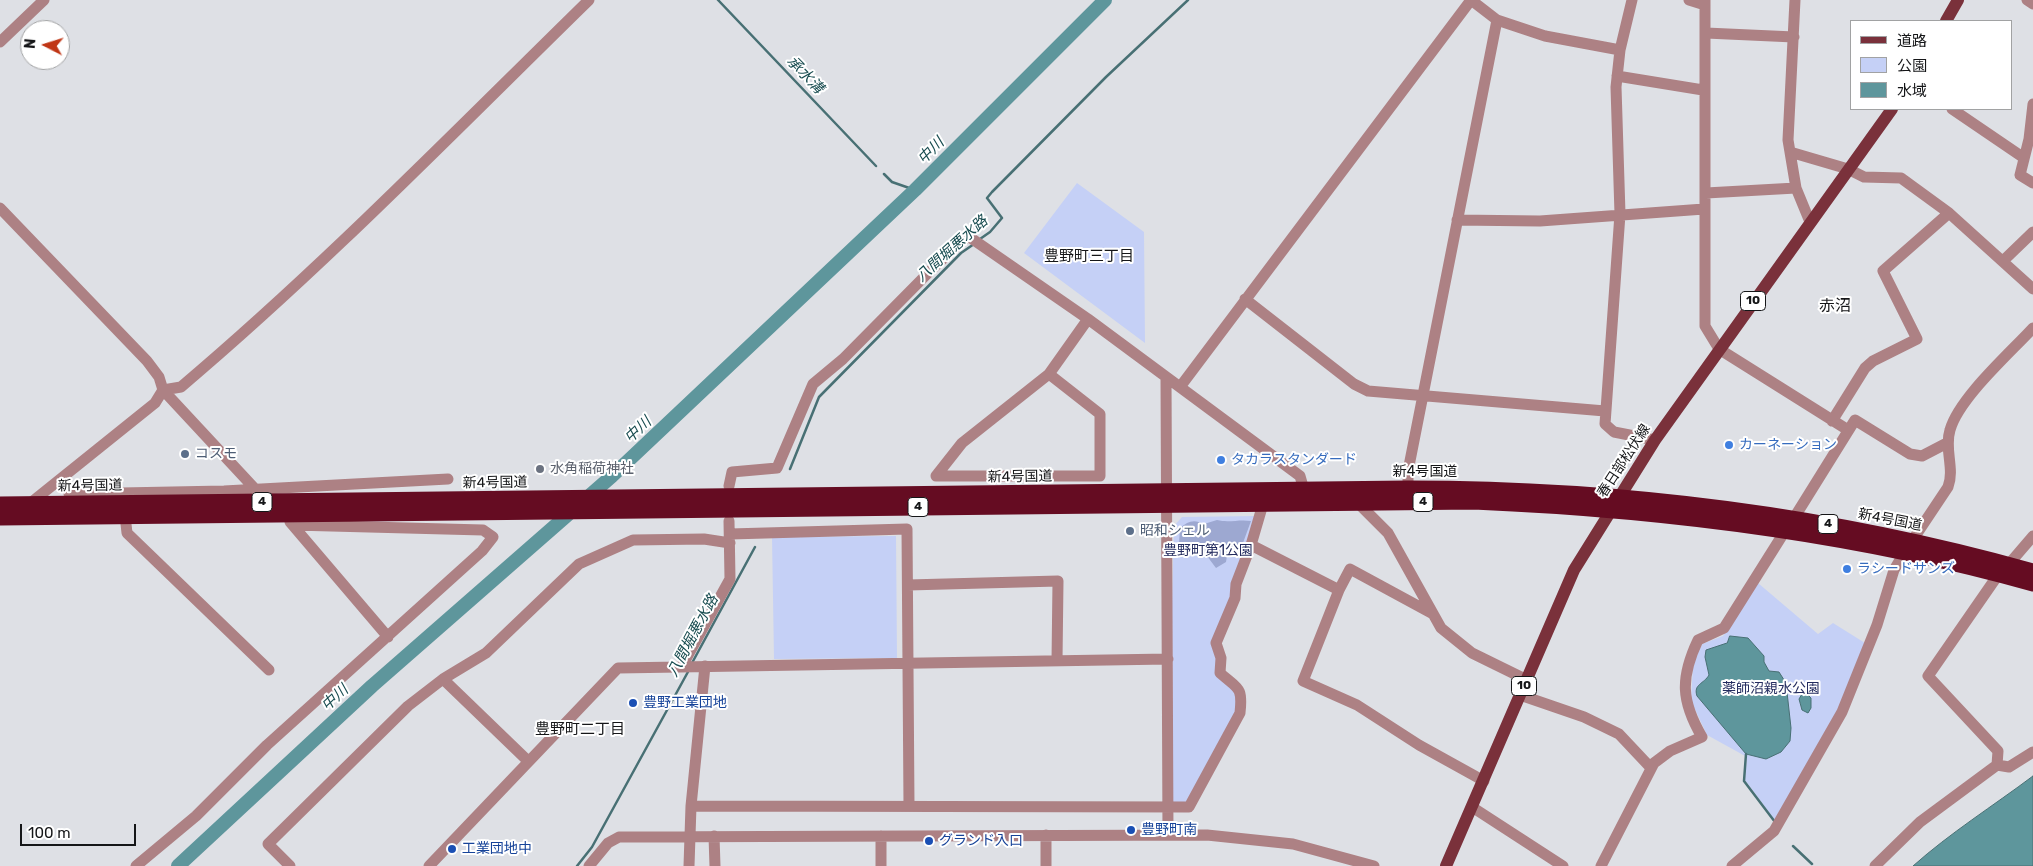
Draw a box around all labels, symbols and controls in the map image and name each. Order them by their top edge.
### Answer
north arrow [20,20,70,70]
legend [1850,20,2013,110]
text: 道路 [1897,32,1927,50]
text: N [22,38,39,50]
water label: 承水溝 [783,53,827,97]
text: 公園 [1897,57,1927,75]
text: 水域 [1897,82,1927,100]
water label: 中川 [914,134,948,168]
water label: 八間堀悪水路 [913,212,991,286]
district label: 豊野町三丁目 [1044,248,1134,266]
road number: 10 [1740,292,1766,310]
district label: 赤沼 [1819,296,1851,316]
water label: 中川 [621,413,655,447]
street label: 春日部松伏線 [1594,421,1654,501]
place label: カーネーション [1739,437,1837,453]
marker: カーネーション [1723,439,1735,451]
place label: コスモ [195,446,237,462]
marker: コスモ [179,448,191,460]
place label: タカラスタンダード [1231,452,1357,468]
marker: タカラスタンダード [1215,454,1227,466]
place label: 水角稲荷神社 [550,461,634,477]
marker: 水角稲荷神社 [534,463,546,475]
street label: 新4号国道 [1393,464,1457,480]
street label: 新4号国道 [988,468,1052,486]
street label: 新4号国道 [463,474,527,492]
street label: 新4号国道 [58,477,122,495]
road number: 4 [252,492,272,512]
road number: 4 [1413,492,1433,512]
road number: 4 [908,498,928,516]
street label: 新4号国道 [1857,506,1923,534]
road number: 4 [1818,514,1838,534]
place label: 昭和シェル [1140,523,1210,539]
marker: 昭和シェル [1124,525,1136,537]
park label: 豊野町第1公園 [1163,543,1253,559]
place label: ラシードサンズ [1857,561,1955,577]
marker: ラシードサンズ [1841,563,1853,575]
water label: 八間堀悪水路 [664,592,722,680]
road number: 10 [1512,676,1536,696]
water label: 中川 [318,681,352,715]
park label: 薬師沼親水公園 [1722,681,1820,697]
place label: 豊野工業団地 [643,695,727,711]
marker: 豊野工業団地 [627,697,639,709]
district label: 豊野町二丁目 [535,721,625,739]
scale bar [22,814,139,846]
place label: 豊野町南 [1141,822,1197,838]
text: 100 m [28,824,70,842]
marker: 豊野町南 [1125,824,1137,836]
place label: グランド入口 [939,833,1023,849]
marker: グランド入口 [923,835,935,847]
place label: 工業団地中 [462,841,532,857]
marker: 工業団地中 [446,843,458,855]

